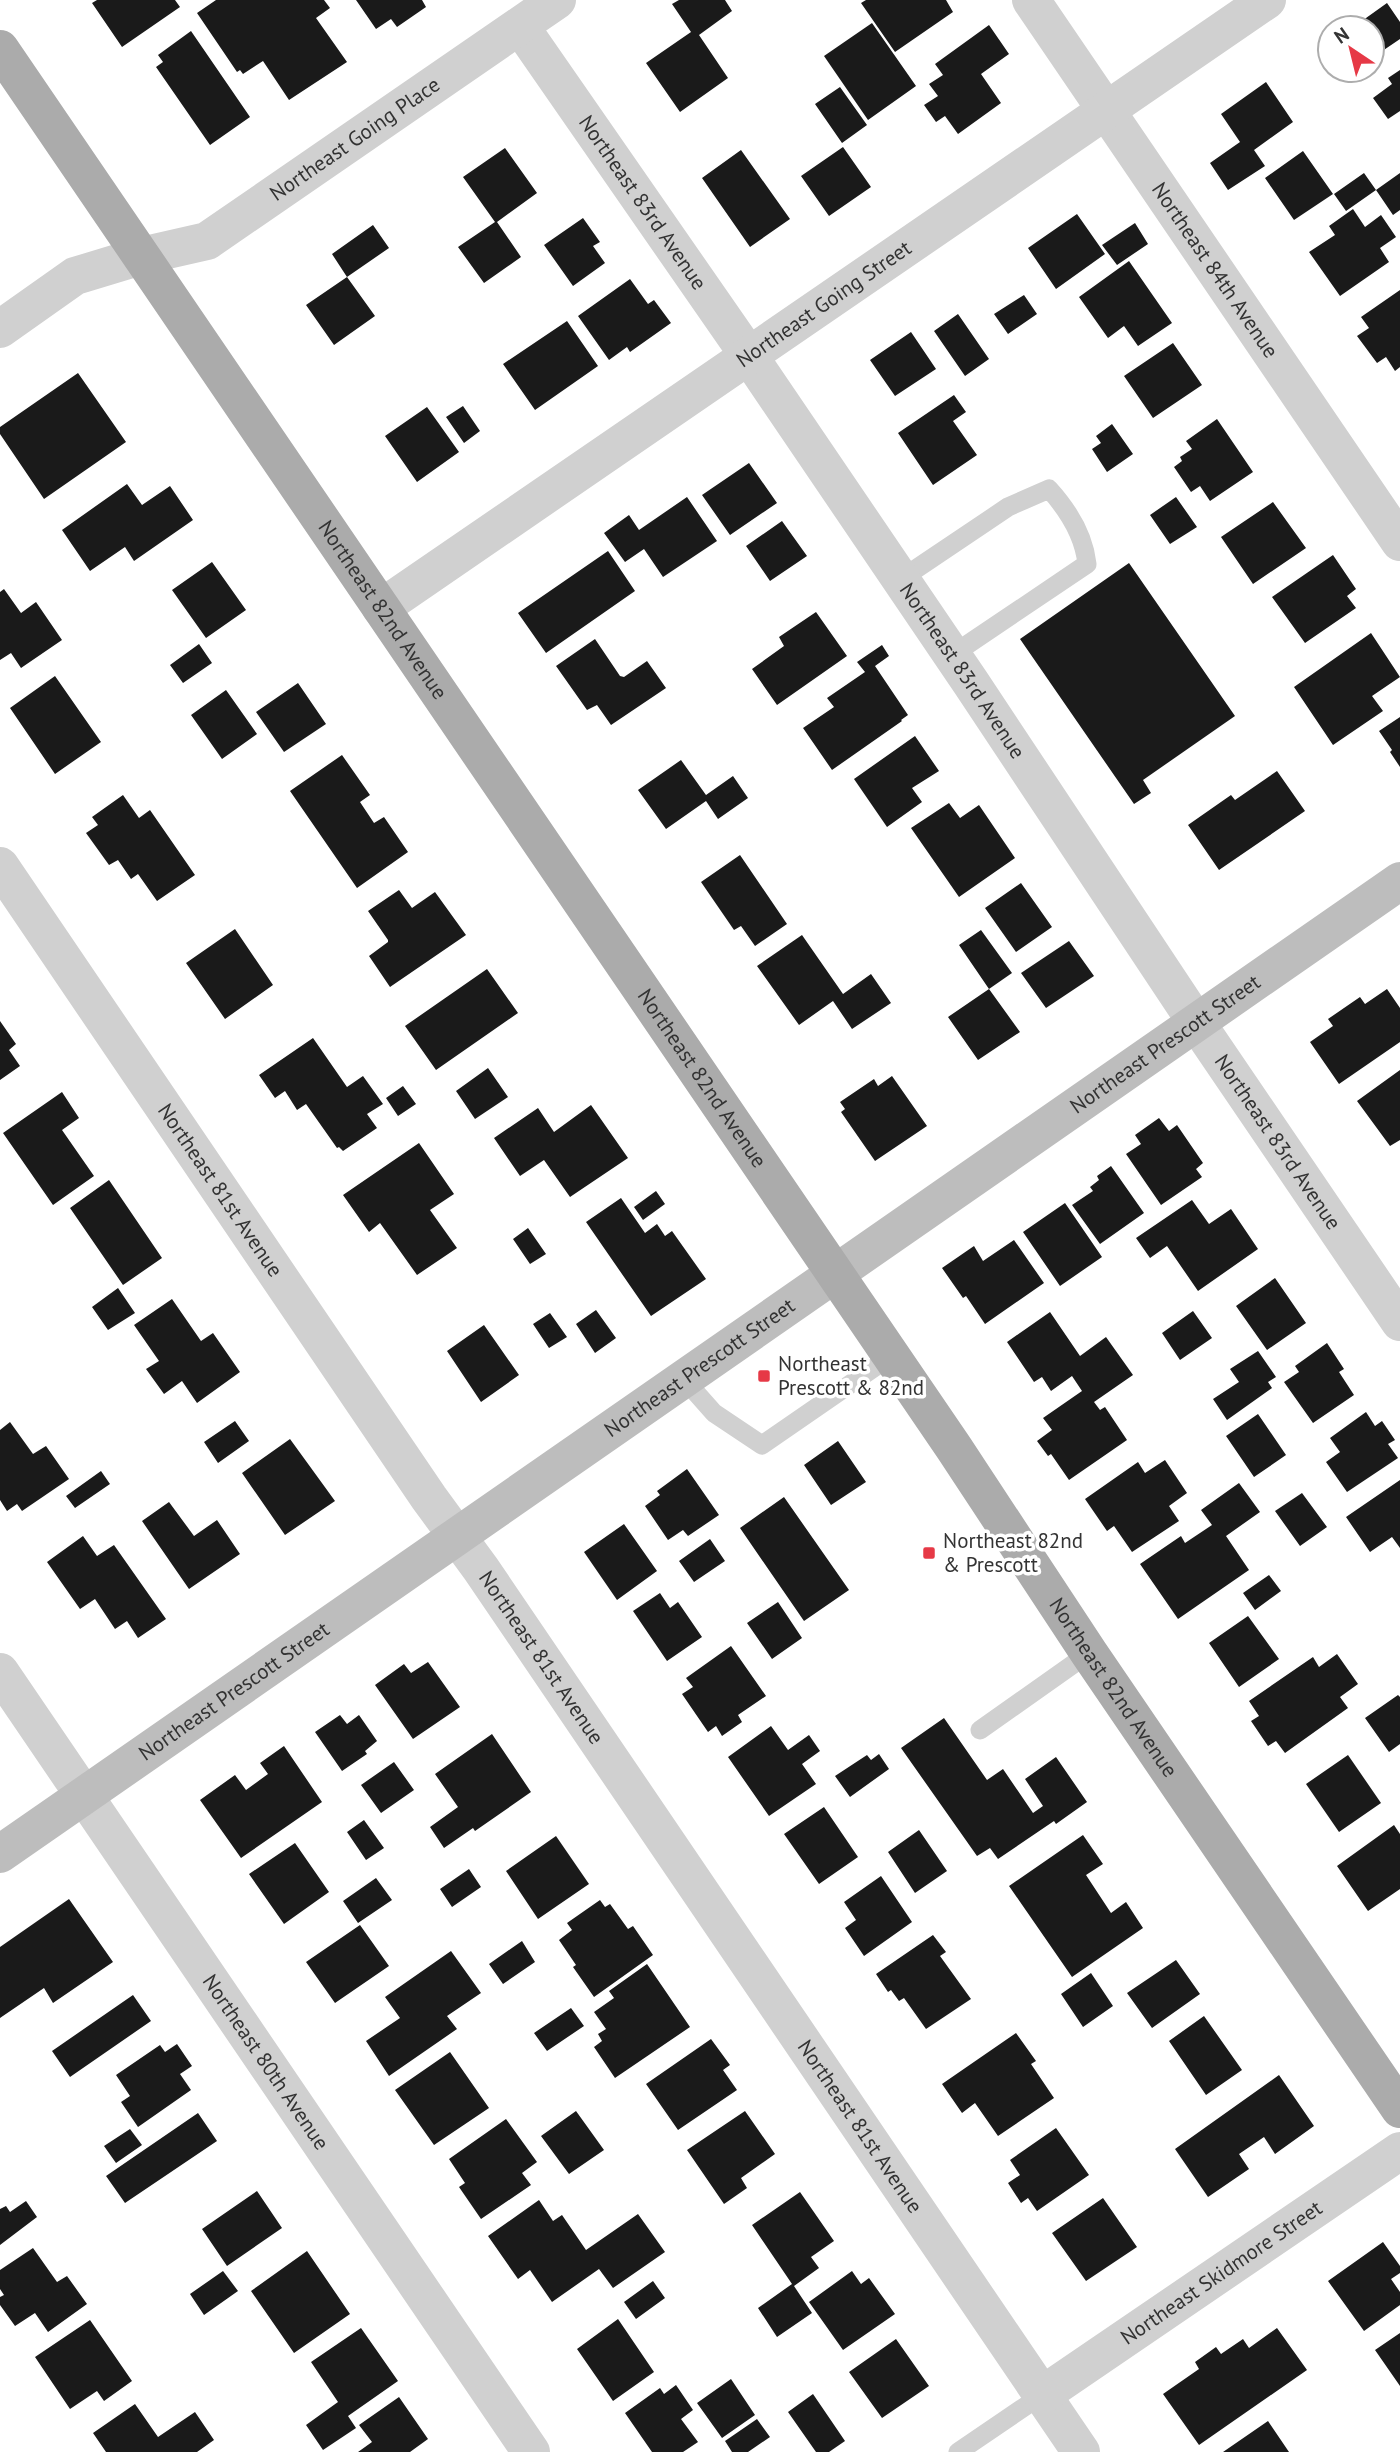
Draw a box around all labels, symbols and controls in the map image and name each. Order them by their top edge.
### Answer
north arrow [1316,14,1386,84]
text: N [1329,22,1353,48]
street label: Northeast Going Place [264,71,445,207]
street label: Northeast 83rd Avenue [573,110,713,295]
street label: Northeast 84th Avenue [1146,177,1285,363]
street label: Northeast Going Street [731,234,916,373]
street label: Northeast 82nd Avenue [312,515,453,704]
street label: Northeast 83rd Avenue [894,577,1031,764]
street label: Northeast Prescott Street [1064,968,1265,1119]
street label: Northeast 82nd Avenue [632,983,773,1173]
street label: Northeast 83rd Avenue [1209,1049,1347,1235]
street label: Northeast 81st Avenue [152,1098,289,1282]
street label: Northeast Prescott Street [599,1292,800,1443]
place label: Northeast Prescott & 82nd [778,1350,924,1401]
marker: Northeast Prescott & 82nd [756,1368,772,1384]
place label: Northeast 82nd & Prescott [943,1527,1083,1578]
marker: Northeast 82nd & Prescott [921,1545,937,1561]
street label: Northeast 81st Avenue [473,1565,610,1749]
street label: Northeast 82nd Avenue [1043,1593,1184,1782]
street label: Northeast Prescott Street [133,1615,334,1766]
street label: Northeast 80th Avenue [197,1969,335,2155]
street label: Northeast 81st Avenue [792,2034,929,2218]
street label: Northeast Skidmore Street [1115,2194,1327,2351]

